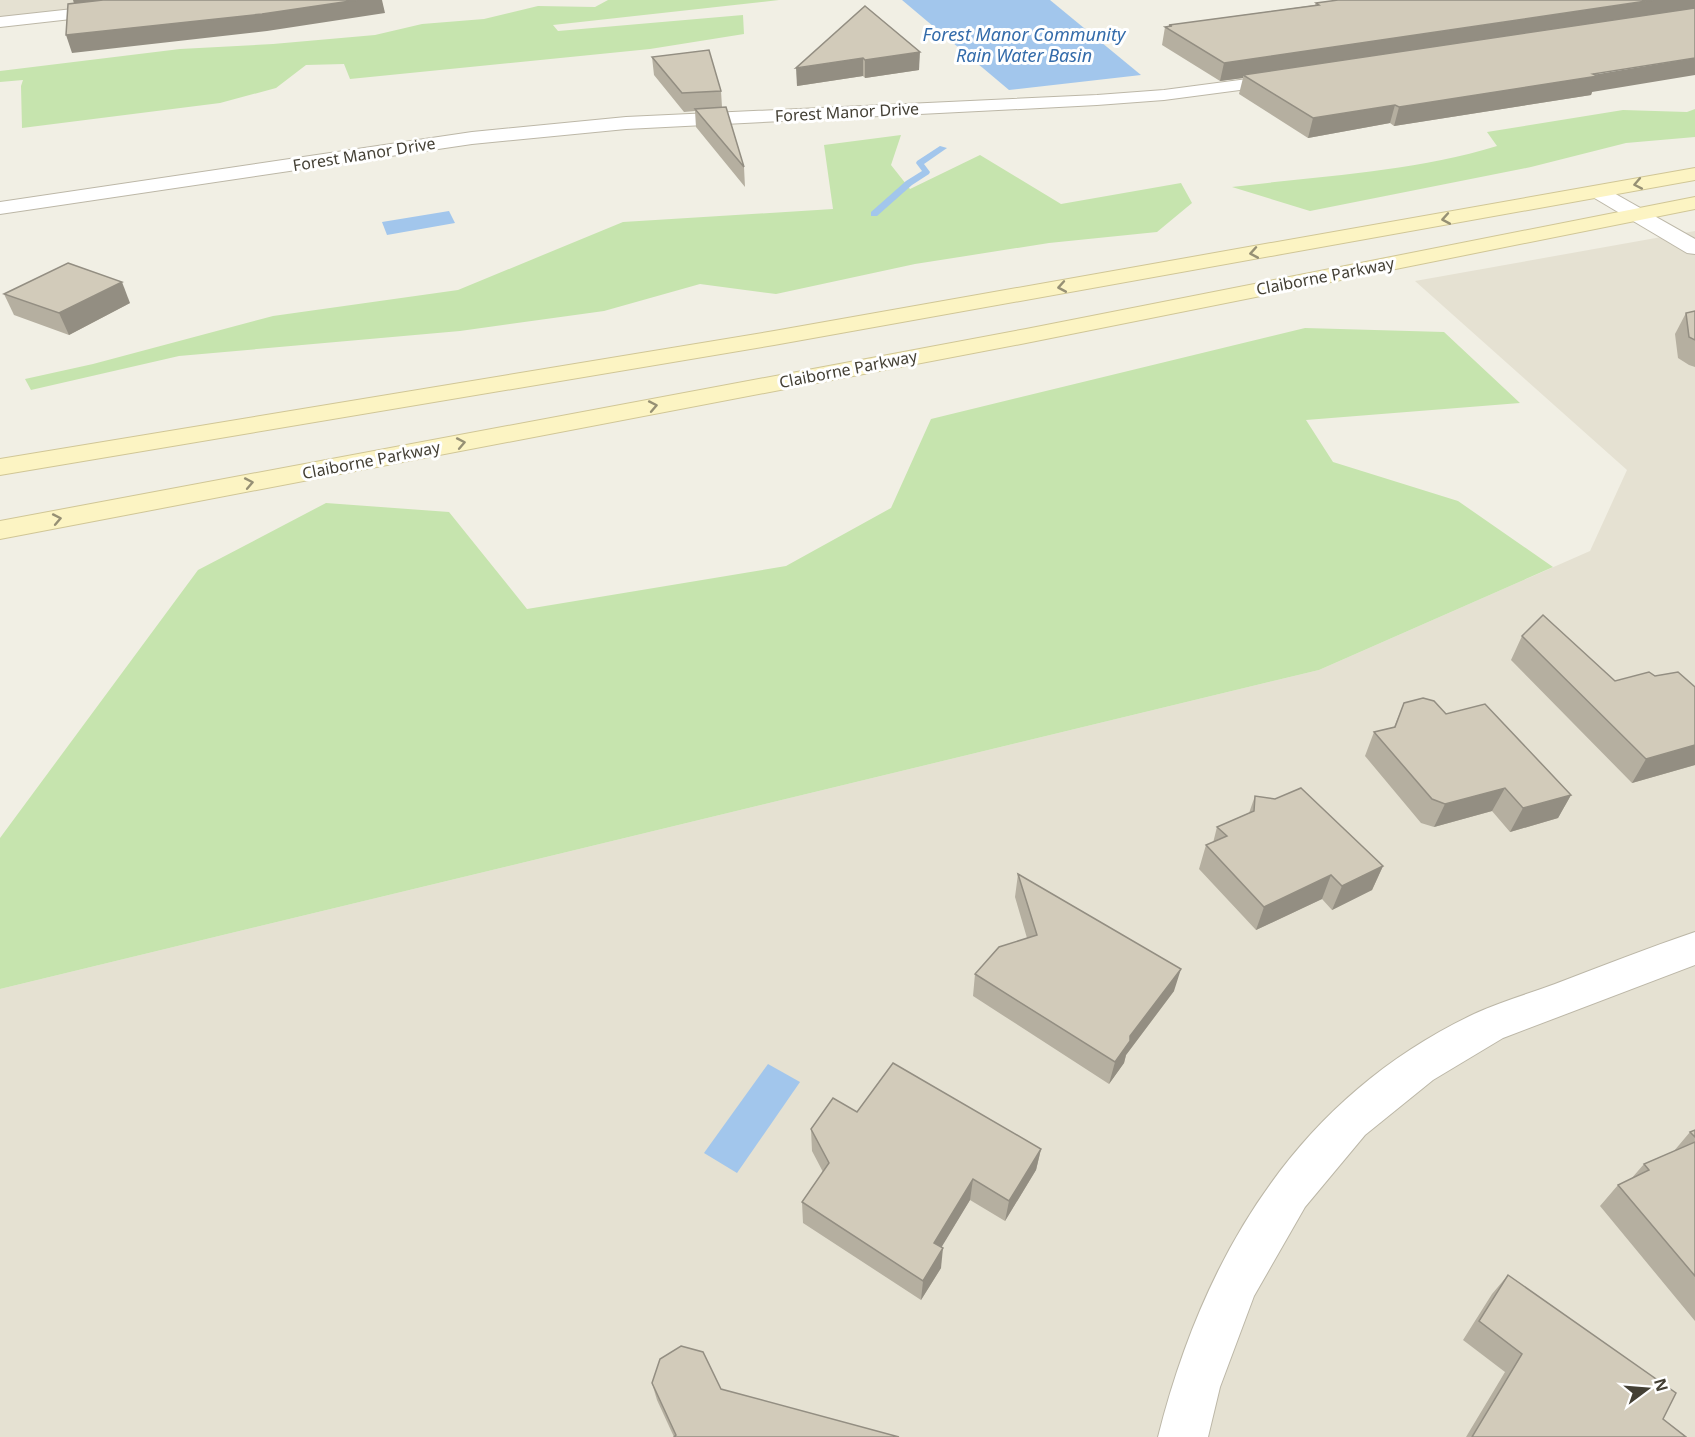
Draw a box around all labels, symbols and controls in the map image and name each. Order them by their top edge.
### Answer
water label: Forest Manor Community Rain Water Basin [923,22,1127,67]
street label: Forest Manor Drive [774,97,920,127]
street label: Forest Manor Drive [291,132,437,176]
one-way arrow [1633,177,1643,190]
one-way arrow [1441,212,1451,225]
one-way arrow [1249,246,1259,259]
street label: Claiborne Parkway [1254,252,1397,300]
one-way arrow [1057,280,1067,293]
street label: Claiborne Parkway [777,345,920,393]
one-way arrow [648,400,658,413]
street label: Claiborne Parkway [300,436,443,484]
one-way arrow [456,437,466,450]
one-way arrow [244,477,254,490]
one-way arrow [53,514,62,526]
north arrow [1617,1359,1677,1419]
text: N [1649,1376,1674,1394]

